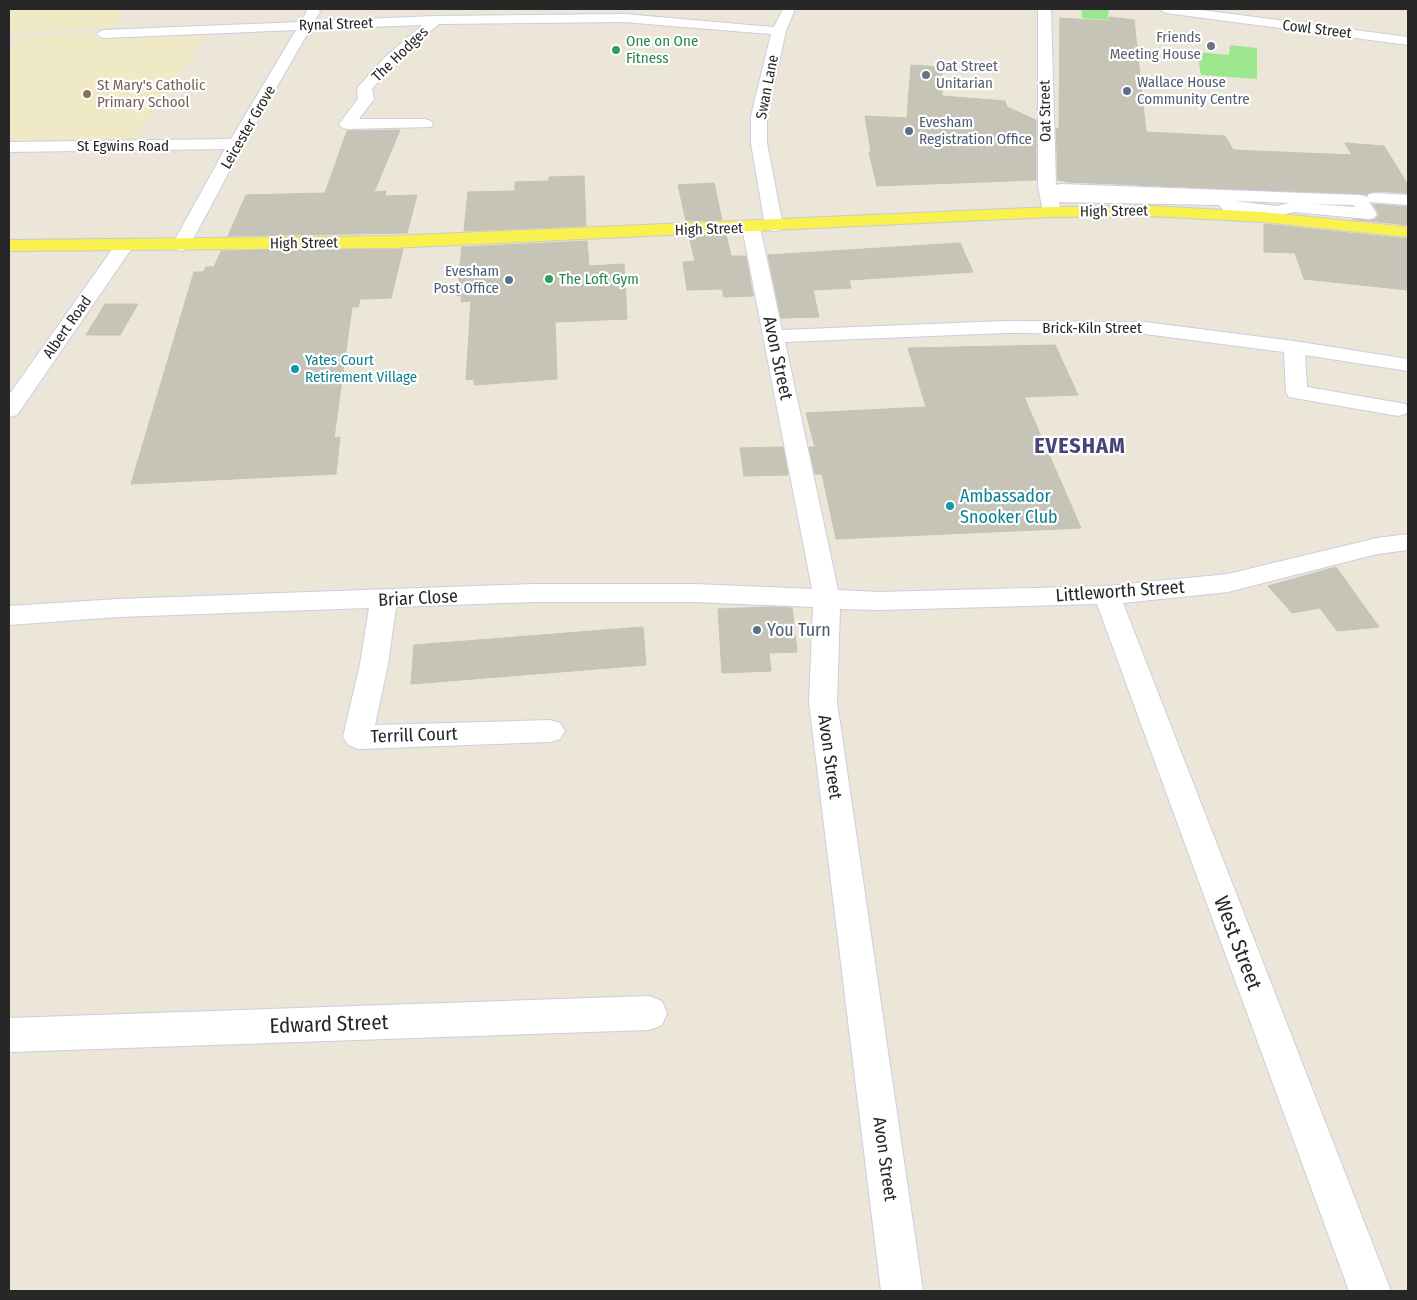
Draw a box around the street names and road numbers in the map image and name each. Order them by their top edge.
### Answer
street label: Rynal Street [299,14,374,34]
street label: Cowl Street [1281,16,1353,42]
street label: The Hodges [368,23,432,85]
street label: Swan Lane [752,53,782,121]
street label: Oat Street [1035,80,1055,142]
street label: Leicester Grove [217,82,279,172]
street label: St Egwins Road [77,137,169,155]
street label: High Street [1080,201,1148,221]
street label: High Street [675,219,743,239]
street label: High Street [270,233,338,253]
street label: Albert Road [39,292,95,362]
street label: Avon Street [758,314,798,402]
street label: Brick-Kiln Street [1042,319,1142,337]
street label: Littleworth Street [1055,576,1185,606]
street label: Briar Close [378,585,458,611]
street label: Avon Street [813,713,847,801]
street label: Terrill Court [370,722,458,748]
street label: West Street [1208,892,1268,994]
street label: Edward Street [269,1009,389,1039]
street label: Avon Street [868,1115,902,1203]

